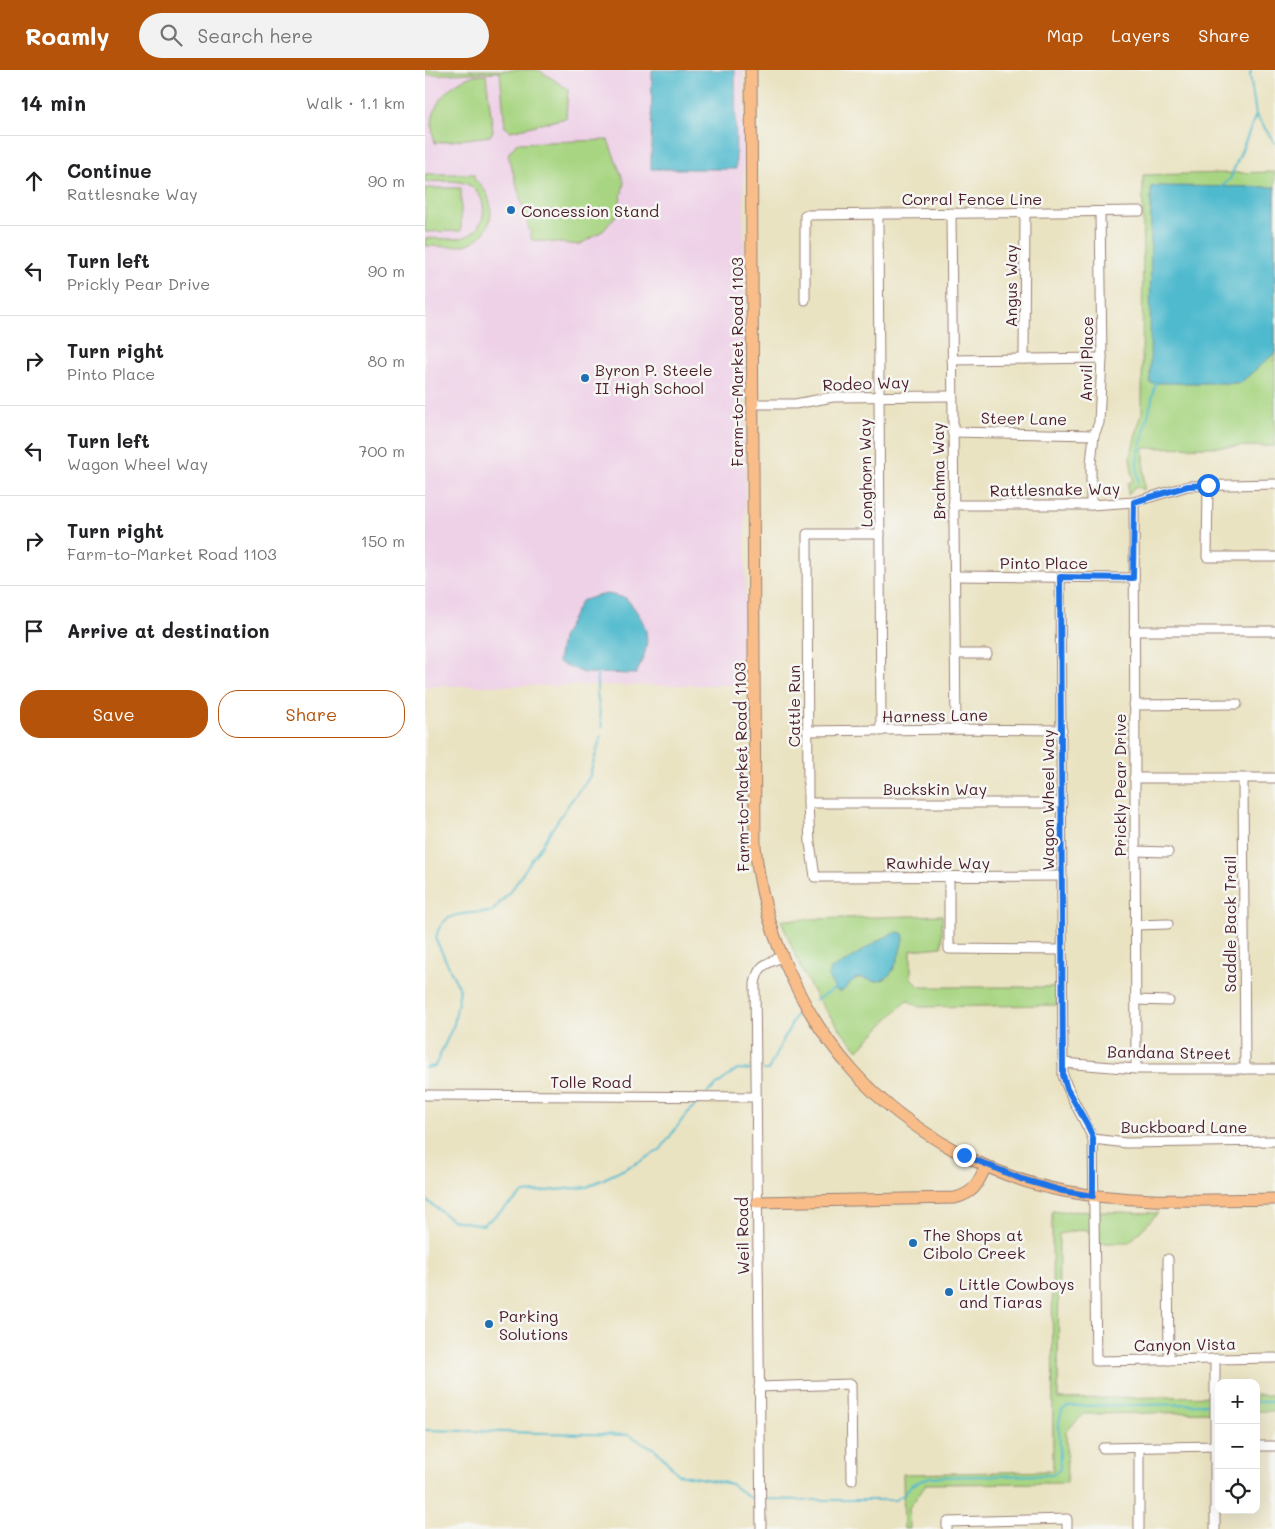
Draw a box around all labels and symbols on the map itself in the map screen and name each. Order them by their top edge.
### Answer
street label: Corral Fence Line [902,188,1042,209]
place label: Concession Stand [521,200,659,221]
marker: Concession Stand [505,204,517,216]
street label: Angus Way [1000,244,1021,328]
street label: Farm-to-Market Road 1103 [726,257,747,467]
street label: Anvil Place [1075,316,1097,402]
place label: Byron P. Steele II High School [595,359,713,398]
street label: Rodeo Way [822,371,910,395]
marker: Byron P. Steele II High School [579,372,591,384]
street label: Steer Lane [981,407,1067,429]
street label: Longhorn Way [854,418,876,528]
street label: Brahma Way [927,422,949,520]
route start [1197,474,1220,497]
street label: Rattlesnake Way [989,477,1121,501]
street label: Pinto Place [1000,552,1088,573]
street label: Farm-to-Market Road 1103 [729,662,753,872]
street label: Cattle Run [783,665,804,747]
street label: Harness Lane [882,704,988,726]
street label: Prickly Pear Drive [1109,713,1130,857]
street label: Wagon Wheel Way [1037,729,1058,871]
street label: Buckskin Way [883,778,987,799]
street label: Rawhide Way [886,852,990,873]
street label: Saddle Back Trail [1219,855,1240,993]
street label: Bandana Street [1107,1040,1231,1064]
street label: Tolle Road [550,1071,632,1092]
street label: Buckboard Lane [1121,1116,1247,1137]
route end [953,1144,976,1167]
street label: Weil Road [731,1197,753,1275]
place label: The Shops at Cibolo Creek [923,1224,1025,1263]
marker: The Shops at Cibolo Creek [907,1237,919,1249]
place label: Little Cowboys and Tiaras [959,1273,1075,1312]
marker: Little Cowboys and Tiaras [943,1286,955,1298]
place label: Parking Solutions [499,1305,568,1344]
marker: Parking Solutions [483,1318,495,1330]
street label: Canyon Vista [1134,1333,1236,1355]

